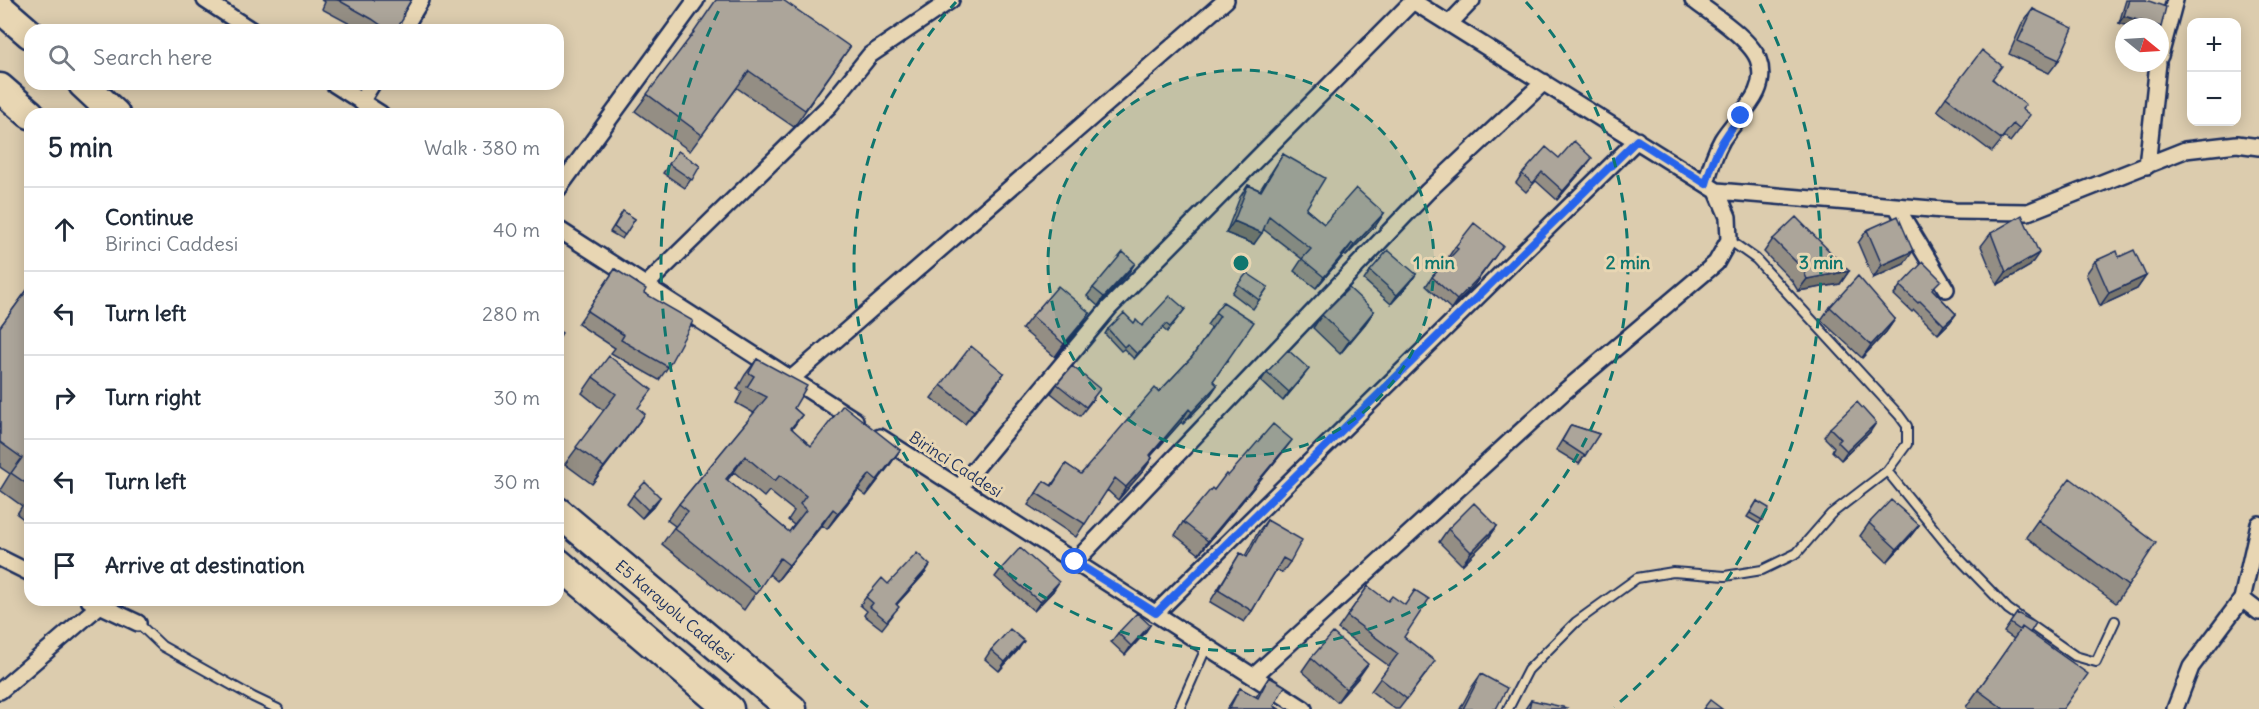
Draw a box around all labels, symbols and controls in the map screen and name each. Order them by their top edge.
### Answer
north arrow [2115,18,2169,72]
map controls [2187,18,2241,126]
button: + [2187,18,2241,72]
search box [24,24,564,90]
icon: search [45,41,78,74]
text: Search here [93,43,212,71]
button: − [2187,72,2241,126]
route end [1727,102,1753,128]
text: 5 min [48,131,113,164]
text: Walk · 380 m [424,135,540,160]
text: Continue [105,203,194,231]
icon: ahead [48,213,81,246]
text: 40 m [493,217,540,242]
text: Birinci Caddesi [105,231,238,256]
text: 1 min [1413,251,1455,274]
text: 2 min [1606,251,1651,274]
text: 3 min [1799,251,1844,274]
centre of rings [1231,253,1251,273]
icon: left [48,297,81,330]
text: Turn left [105,299,186,327]
text: 280 m [482,301,540,326]
icon: right [48,381,81,414]
text: Turn right [105,383,201,411]
text: 30 m [493,385,540,410]
street label: Birinci Caddesi [906,427,1006,501]
icon: left [48,465,81,498]
text: Turn left [105,467,186,495]
text: 30 m [493,469,540,494]
route start [1061,548,1087,574]
icon: arrive [48,549,81,582]
text: Arrive at destination [105,551,305,579]
street label: E5 Karayolu Caddesi [611,555,739,667]

